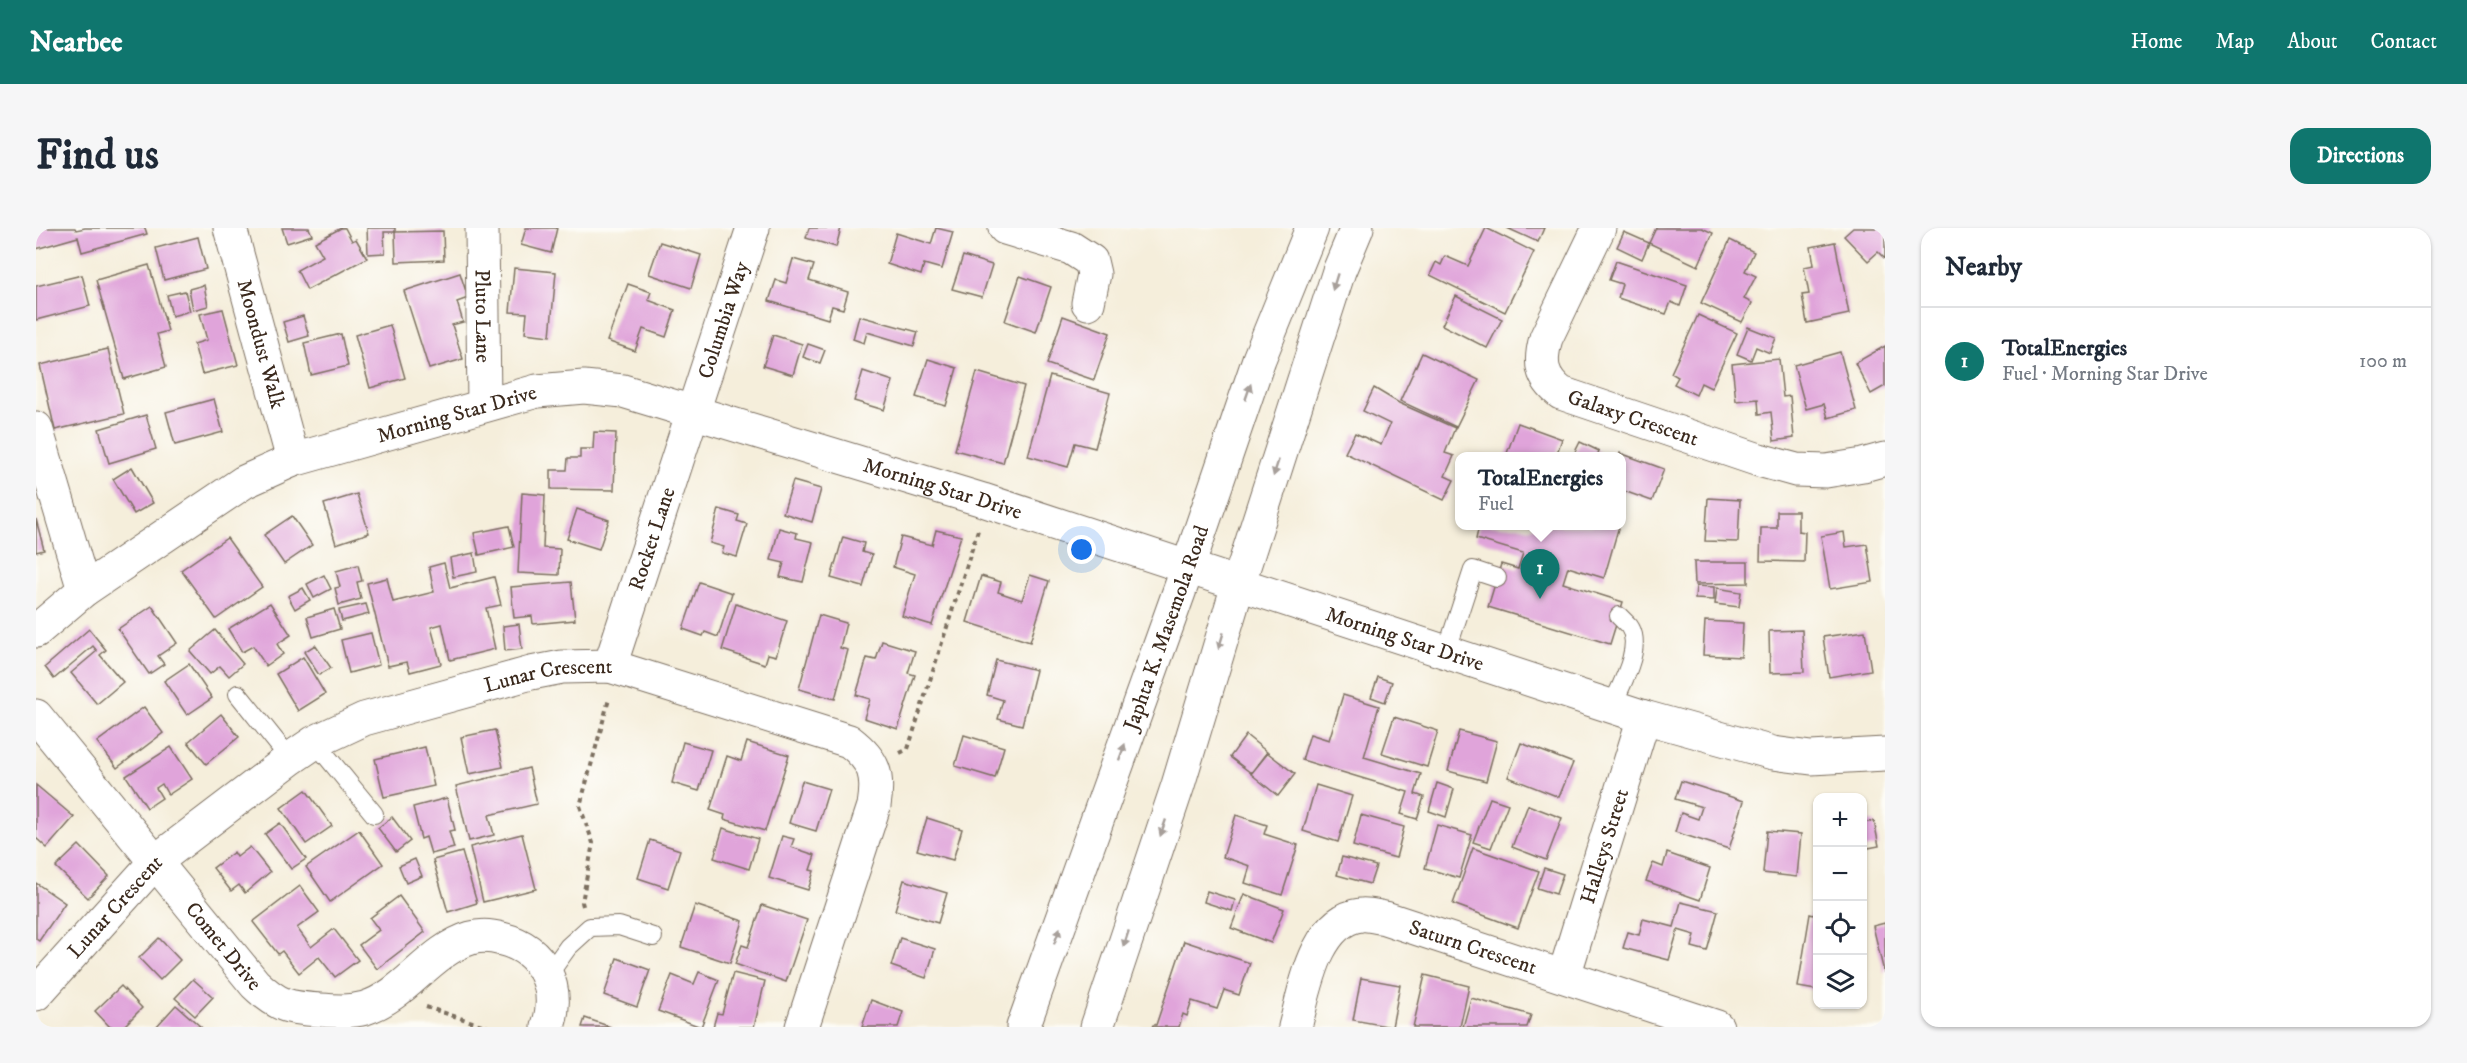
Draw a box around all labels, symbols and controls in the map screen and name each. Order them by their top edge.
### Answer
text: Nearbee [30,25,123,60]
text: Home [2131,29,2183,55]
text: Map [2216,29,2254,55]
text: About [2287,29,2338,55]
text: Contact [2371,29,2437,55]
button: Directions [2290,128,2431,184]
text: Find us [36,130,159,182]
text: Nearby [1945,251,2022,284]
street label: Columbia Way [693,257,755,382]
street label: Pluto Lane [468,269,496,363]
one-way arrow [1330,273,1339,291]
street label: Moondust Walk [231,277,291,412]
text: TotalEnergies [2002,335,2127,362]
text: 1 [1961,349,1968,374]
text: 100 m [2359,349,2407,374]
text: Fuel · Morning Star Drive [2002,362,2208,387]
street label: Morning Star Drive [374,380,540,450]
one-way arrow [1244,383,1253,401]
street label: Galaxy Crescent [1564,384,1702,453]
street label: Morning Star Drive [860,452,1025,526]
popup [1455,452,1626,530]
one-way arrow [1271,459,1280,477]
text: TotalEnergies [1478,465,1603,492]
street label: Rocket Lane [624,484,682,594]
text: Fuel [1478,492,1514,517]
street label: Japhta K. Masemola Road [1118,522,1215,736]
your location [1067,535,1096,564]
pin: 1 [1520,550,1560,599]
street label: Morning Star Drive [1322,601,1487,678]
one-way arrow [1216,633,1225,651]
street label: Lunar Crescent [481,654,613,699]
one-way arrow [1118,743,1128,761]
street label: Halleys Street [1575,785,1635,907]
map controls [1813,793,1867,1009]
button: + [1813,793,1867,847]
one-way arrow [1158,819,1168,837]
button: − [1813,847,1867,901]
street label: Lunar Crescent [62,849,168,964]
street label: Comet Drive [179,897,267,996]
button: locate [1813,901,1867,955]
street label: Saturn Crescent [1406,915,1540,981]
one-way arrow [1052,926,1062,944]
one-way arrow [1121,930,1130,948]
button: layers [1813,955,1867,1009]

